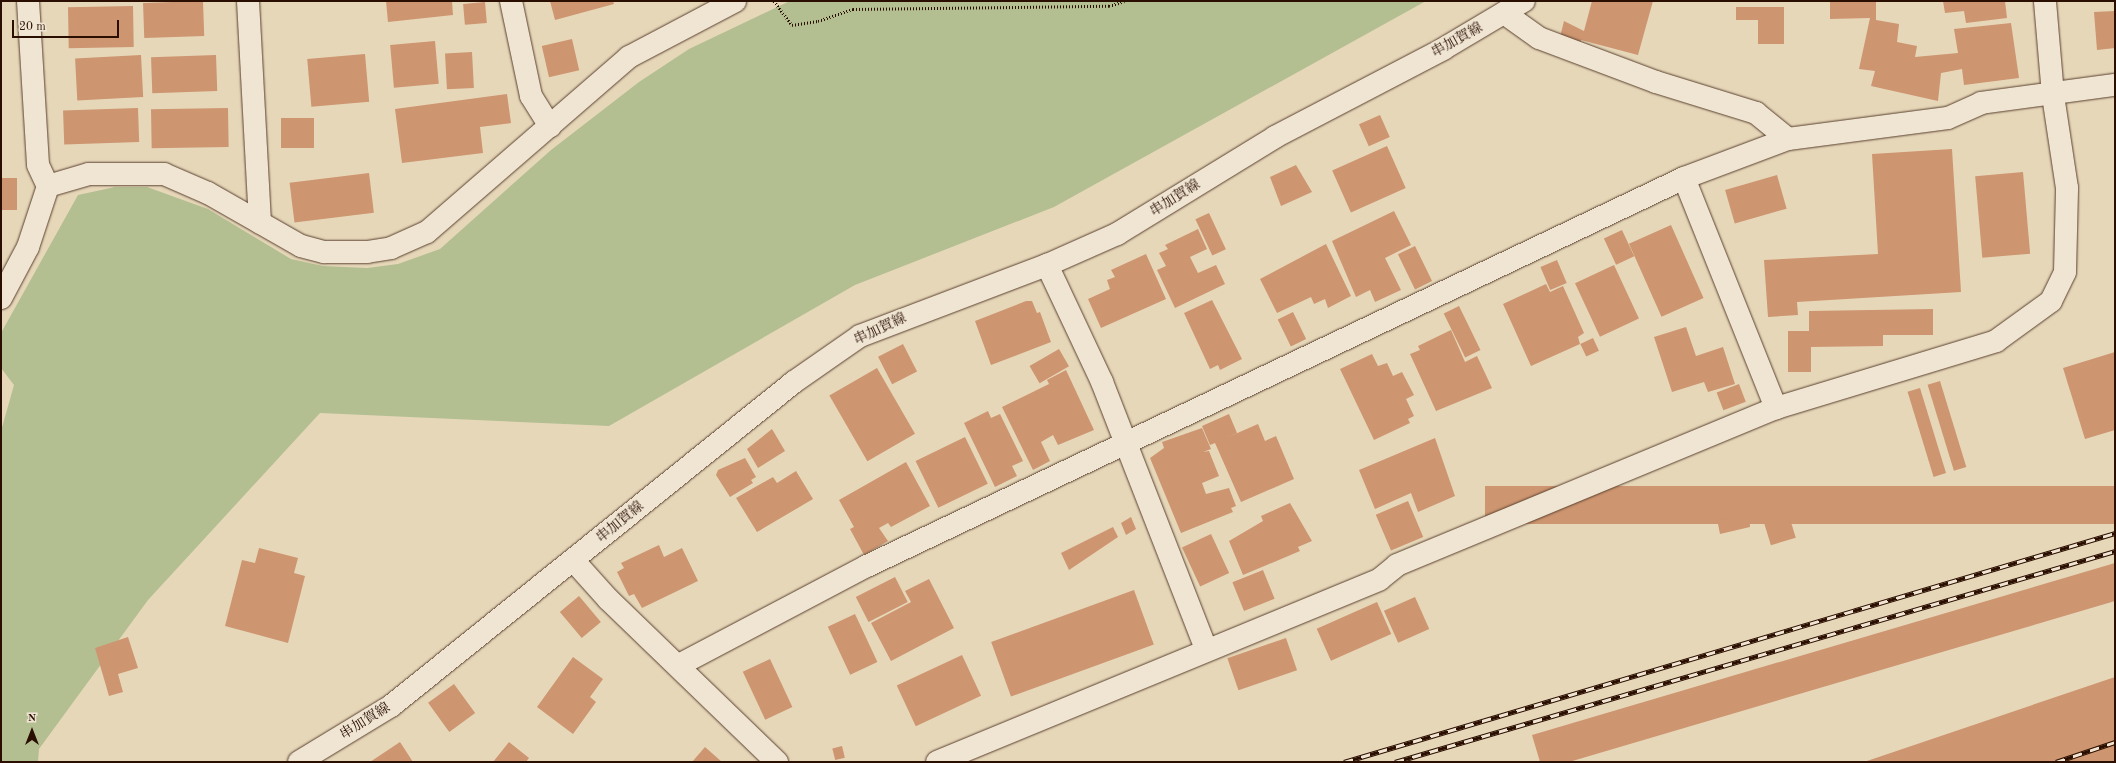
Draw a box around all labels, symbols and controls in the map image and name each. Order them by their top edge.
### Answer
scale bar [14,12,121,38]
street label: 串加賀線 [1428,19,1486,61]
text: 20 m [19,21,46,33]
street label: 串加賀線 [1147,176,1203,220]
street label: 串加賀線 [851,310,909,348]
street label: 串加賀線 [593,498,647,546]
street label: 串加賀線 [337,699,393,743]
north arrow [12,711,52,751]
text: N [28,713,36,724]

